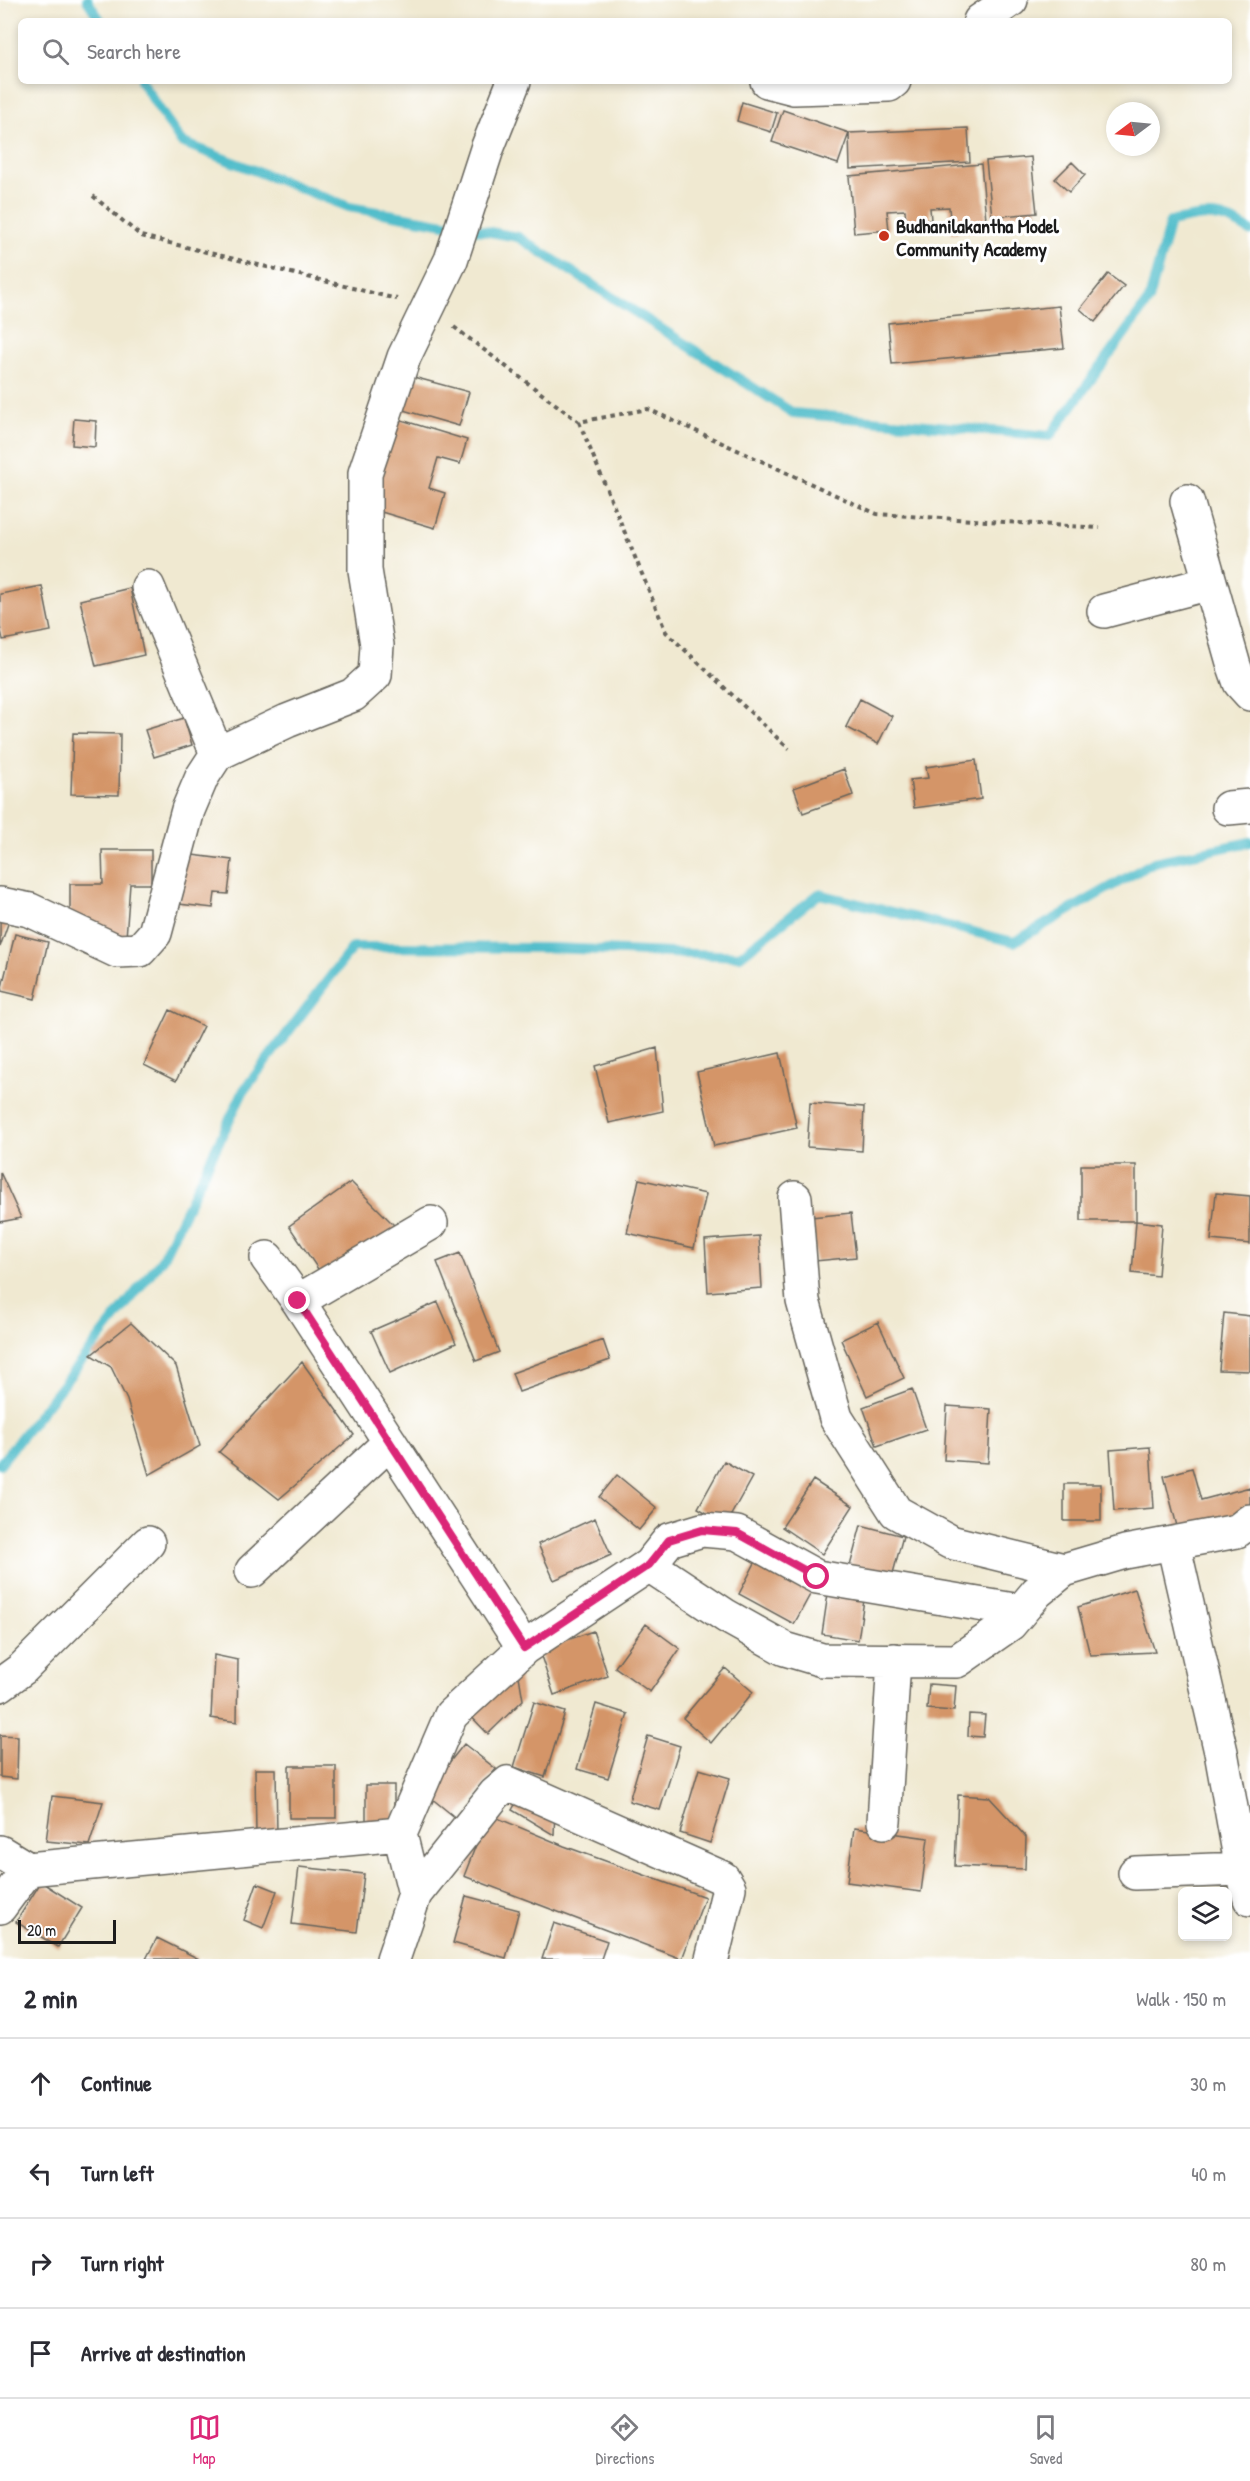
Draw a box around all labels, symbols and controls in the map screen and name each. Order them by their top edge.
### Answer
search box [18,18,1232,84]
icon: search [39,35,72,68]
text: Search here [87,36,181,66]
north arrow [1106,102,1160,156]
place label: Budhanilakantha Model Community Academy [896,212,1059,263]
marker: Budhanilakantha Model Community Academy [877,229,891,243]
route end [284,1287,310,1313]
route start [803,1563,829,1589]
map controls [1178,1887,1232,1941]
button: layers [1178,1887,1232,1941]
scale bar [18,1917,116,1944]
text: 20 m [27,1919,56,1941]
text: 2 min [24,1981,77,2016]
text: Walk · 150 m [1136,1985,1226,2012]
icon: ahead [24,2067,57,2100]
text: Continue [81,2068,152,2098]
text: 30 m [1190,2070,1226,2097]
icon: left [24,2157,57,2190]
text: Turn left [81,2158,154,2188]
text: 40 m [1191,2160,1226,2187]
icon: right [24,2247,57,2280]
text: Turn right [81,2248,164,2278]
text: 80 m [1190,2250,1226,2277]
icon: arrive [24,2337,57,2370]
text: Arrive at destination [81,2338,246,2368]
tab: Map [188,2411,221,2469]
tab: Directions [596,2411,654,2469]
tab: Saved [1029,2411,1062,2469]

